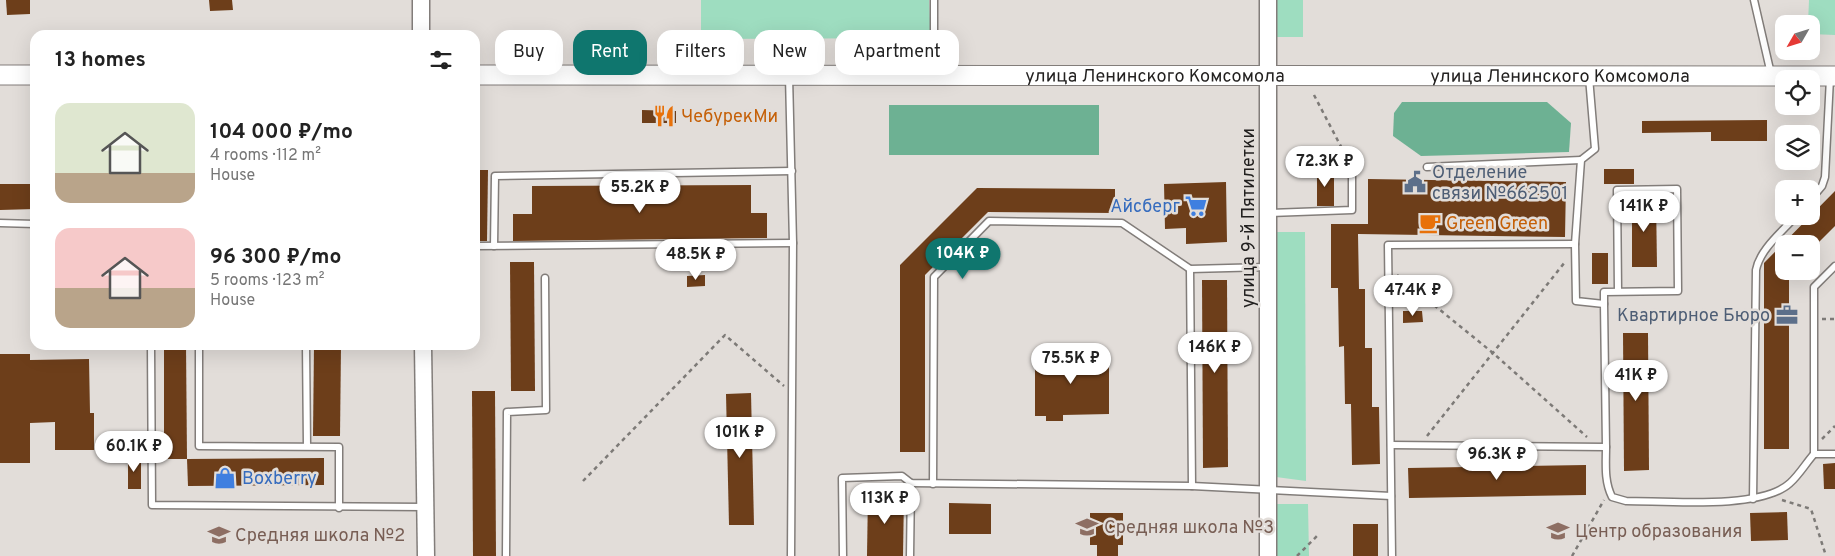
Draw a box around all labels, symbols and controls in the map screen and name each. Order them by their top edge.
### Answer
north arrow [1775,15,1820,60]
map controls [1775,15,1820,280]
chip: Buy [495,30,563,75]
chip: Rent [573,30,647,75]
chip: Filters [657,30,744,75]
chip: New [754,30,825,75]
chip: Apartment [835,30,959,75]
icon: filters [427,46,455,74]
text: 13 homes [55,47,146,74]
street label: улица Ленинского Комсомола [1025,65,1285,89]
street label: улица Ленинского Комсомола [1430,66,1690,89]
button: locate [1775,70,1820,115]
restaurant icon: ЧебурекМи [651,103,677,129]
place label: ЧебурекМи [681,106,778,129]
text: 104 000 ₽/mo [210,119,353,146]
icon: home [95,123,155,183]
button: layers [1775,125,1820,170]
street label: улица 9-й Пятилетки [1238,128,1261,308]
text: 4 rooms · 112 m² [210,146,321,166]
pin: 72.3K ₽ [1279,146,1371,188]
text: 72.3K ₽ [1296,152,1354,172]
place label: Отделение связи №662501 [1432,162,1568,206]
text: House [210,166,255,186]
public building icon: Отделение связи №662501 [1402,169,1428,195]
pin: 55.2K ₽ [594,172,686,214]
text: 55.2K ₽ [610,178,670,198]
button: + [1775,180,1820,225]
pin: 141K ₽ [1603,190,1685,233]
supermarket icon: Айсберг [1183,193,1209,219]
place label: Айсберг [1110,196,1180,219]
text: 141K ₽ [1620,197,1668,217]
cafe icon: Green Green [1417,210,1443,236]
place label: Green Green [1446,213,1548,236]
button: − [1775,235,1820,280]
pin: 48.5K ₽ [650,238,742,281]
pin: 104K ₽ [922,238,1004,280]
text: 96 300 ₽/mo [210,244,341,271]
text: 104K ₽ [936,244,990,264]
text: 48.5K ₽ [666,245,726,265]
icon: home [95,248,155,308]
text: 5 rooms · 123 m² [210,271,325,291]
pin: 47.4K ₽ [1367,274,1459,317]
text: 47.4K ₽ [1385,281,1441,301]
text: House [210,291,255,311]
office icon: Квартирное Бюро [1774,302,1800,328]
place label: Квартирное Бюро [1617,305,1770,328]
pin: 146K ₽ [1174,332,1256,374]
text: 146K ₽ [1189,338,1241,358]
pin: 75.5K ₽ [1025,342,1117,385]
text: 75.5K ₽ [1042,349,1100,369]
pin: 41K ₽ [1601,360,1671,402]
text: 41K ₽ [1615,366,1657,386]
pin: 101K ₽ [699,416,781,459]
text: 101K ₽ [715,423,765,443]
pin: 60.1K ₽ [88,430,180,473]
text: 60.1K ₽ [106,437,162,457]
pin: 96.3K ₽ [1451,438,1543,481]
text: 96.3K ₽ [1468,445,1526,465]
shop icon: Boxberry [212,465,238,491]
place label: Boxberry [242,468,317,491]
pin: 113K ₽ [844,482,926,525]
text: 113K ₽ [861,489,909,509]
school or university icon: Средняя школа №3 [1074,514,1100,540]
place label: Средняя школа №3 [1104,517,1274,540]
school or university icon: Центр образования [1545,518,1571,544]
place label: Центр образования [1575,521,1742,544]
school or university icon: Средняя школа №2 [206,522,232,548]
place label: Средняя школа №2 [235,525,405,548]

